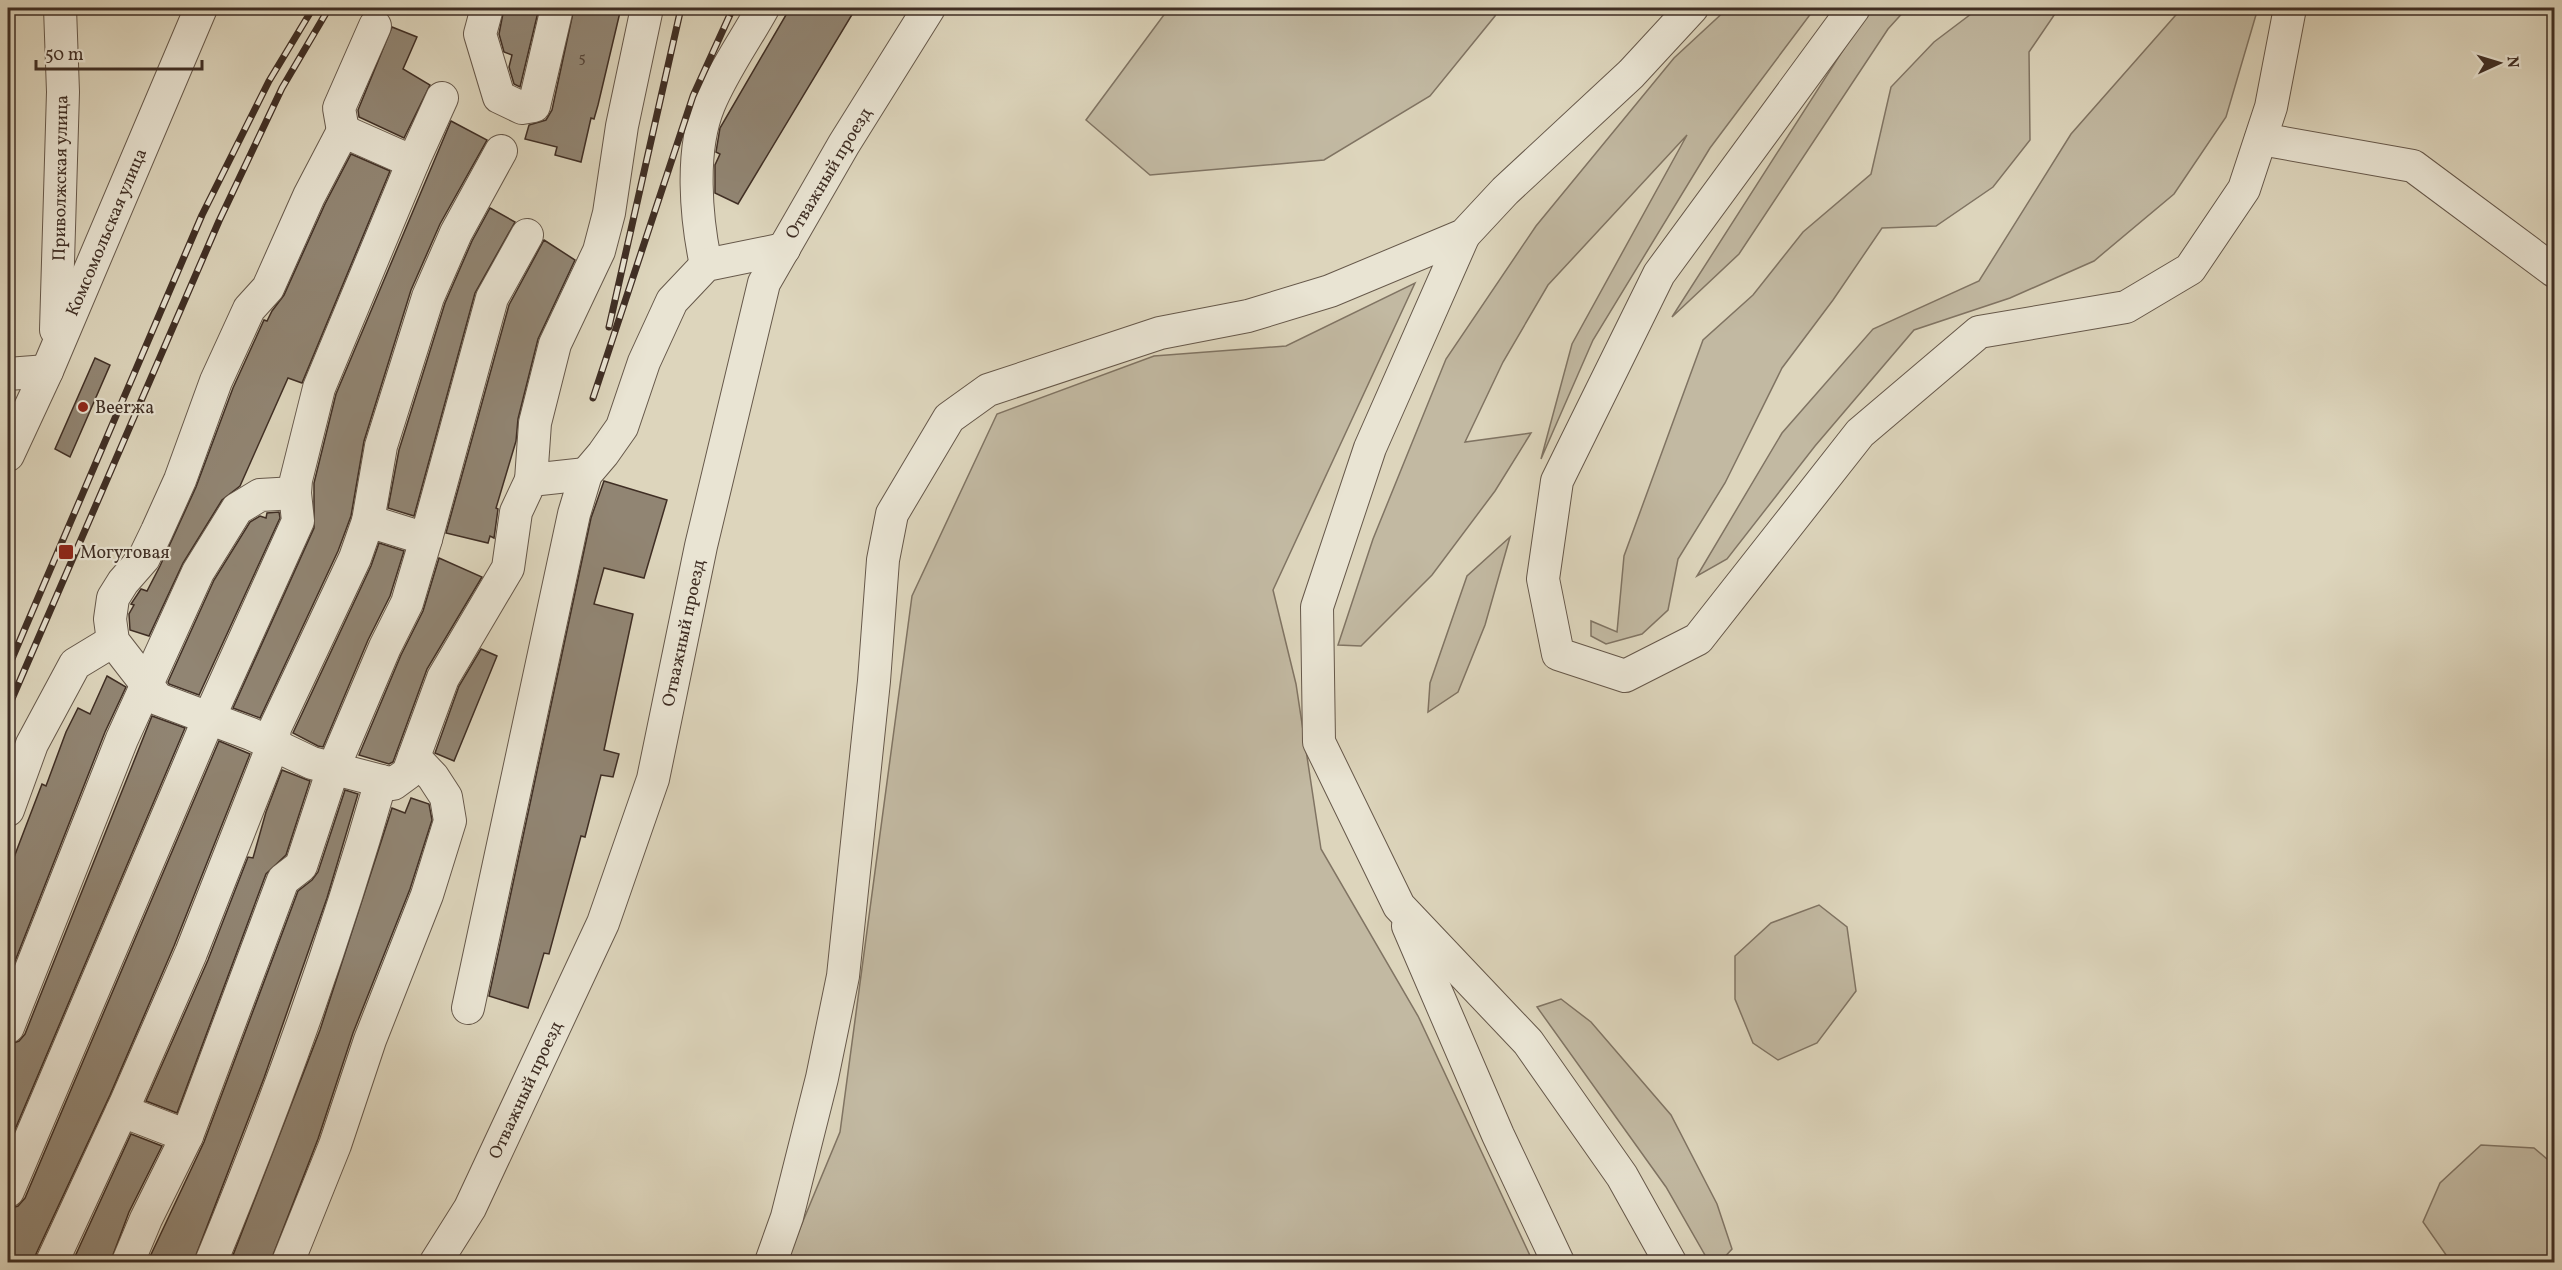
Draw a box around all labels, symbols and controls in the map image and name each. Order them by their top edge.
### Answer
scale bar [36,33,202,71]
north arrow [2469,33,2529,93]
text: 50 m [45,43,84,68]
house number: 5 [578,48,586,69]
text: N [2501,56,2523,69]
street label: Приволжская улица [48,95,75,261]
street label: Отважный проезд [780,103,879,244]
street label: Комсомольская улица [61,145,154,320]
place label: Beerжа [95,396,154,421]
marker: Beerжа [76,400,90,414]
place label: Могутовая [80,541,170,566]
marker: Могутовая [57,543,75,561]
street label: Отважный проезд [657,558,712,709]
street label: Отважный проезд [483,1018,569,1164]

